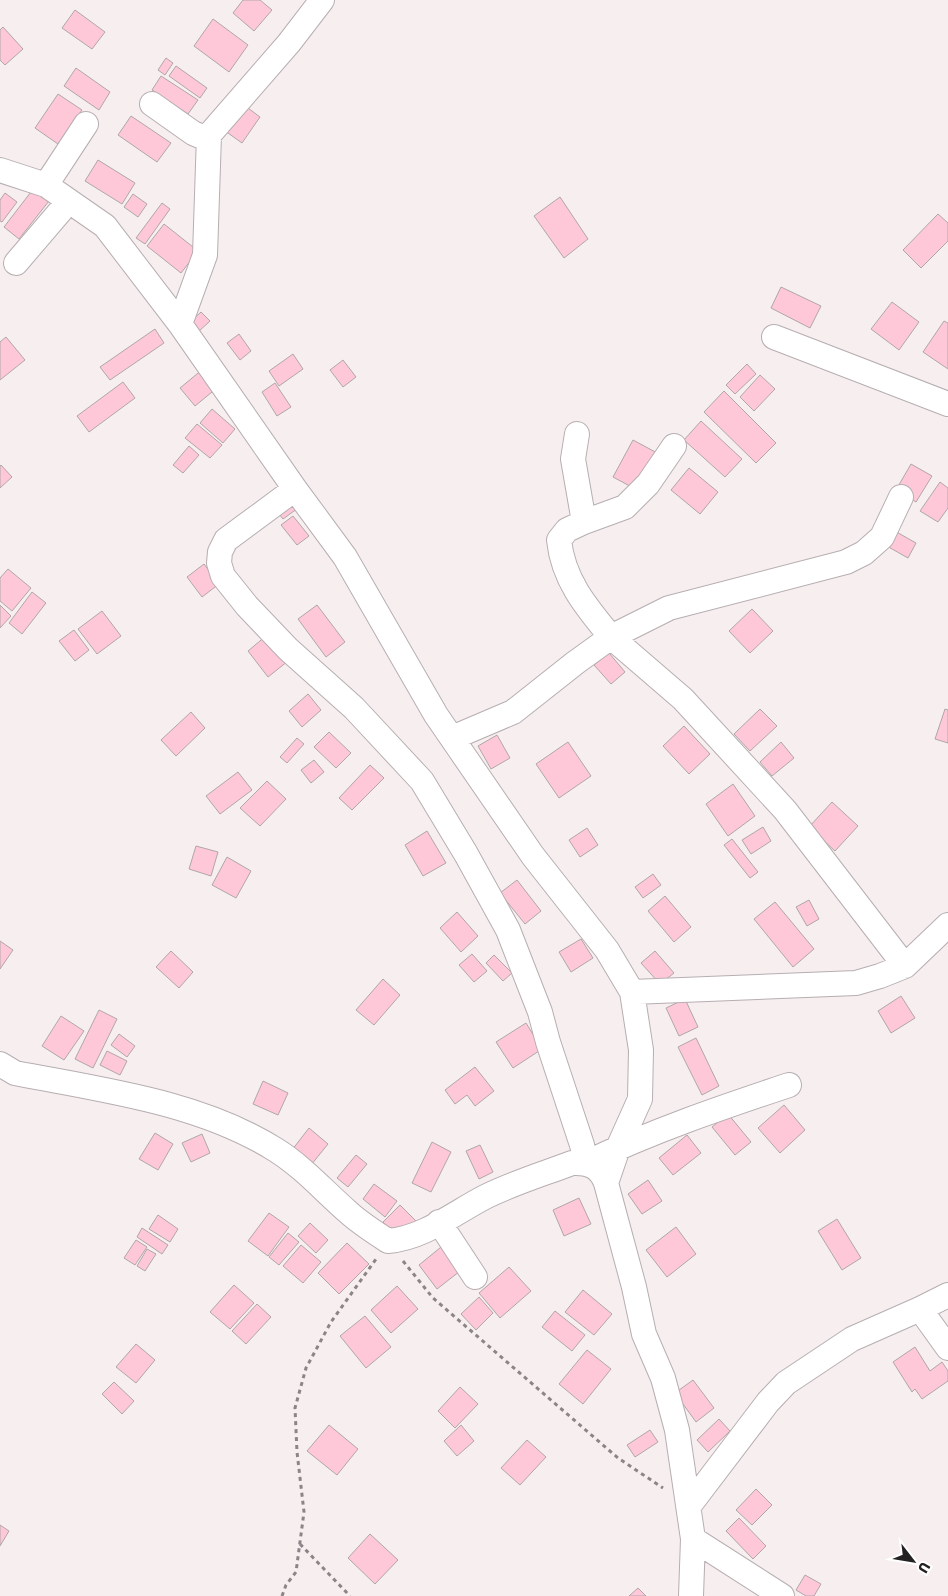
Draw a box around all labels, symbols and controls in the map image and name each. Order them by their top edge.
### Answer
north arrow [888,1536,938,1586]
text: U [913,1558,935,1577]

